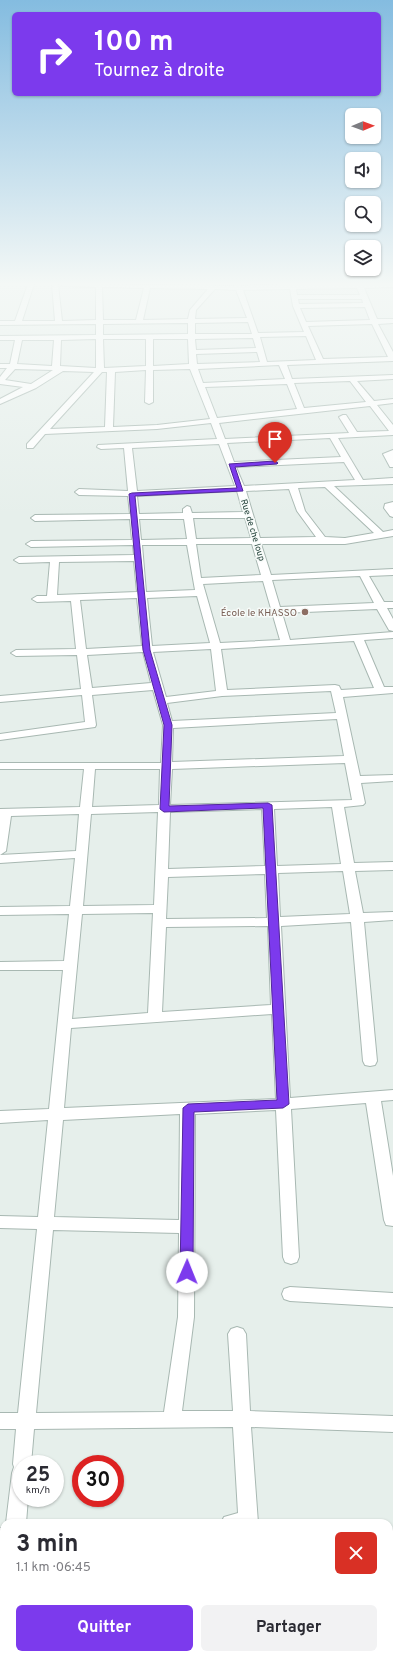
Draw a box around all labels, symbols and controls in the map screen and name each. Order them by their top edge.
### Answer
text: 100 m [94,25,174,61]
icon: right [28,28,80,80]
text: Tournez à droite [94,60,225,83]
north arrow [345,108,381,144]
map controls [345,108,381,276]
button: sound [345,152,381,188]
button: search [345,196,381,232]
button: layers [345,240,381,276]
pin [258,422,292,463]
icon: arrive [264,428,286,450]
street label: Rue de che loup [238,498,267,562]
place label: École le KHASSO [221,607,297,620]
marker: École le KHASSO [300,607,310,617]
position arrow [166,1251,208,1293]
speed limit sign: 30 [72,1455,124,1507]
text: 25 [26,1463,50,1489]
text: km/h [26,1484,50,1497]
text: 3 min [16,1530,78,1560]
button: close [335,1532,377,1574]
text: 1.1 km · 06:45 [16,1560,91,1576]
button: Quitter [16,1605,193,1651]
button: Partager [201,1605,377,1651]

